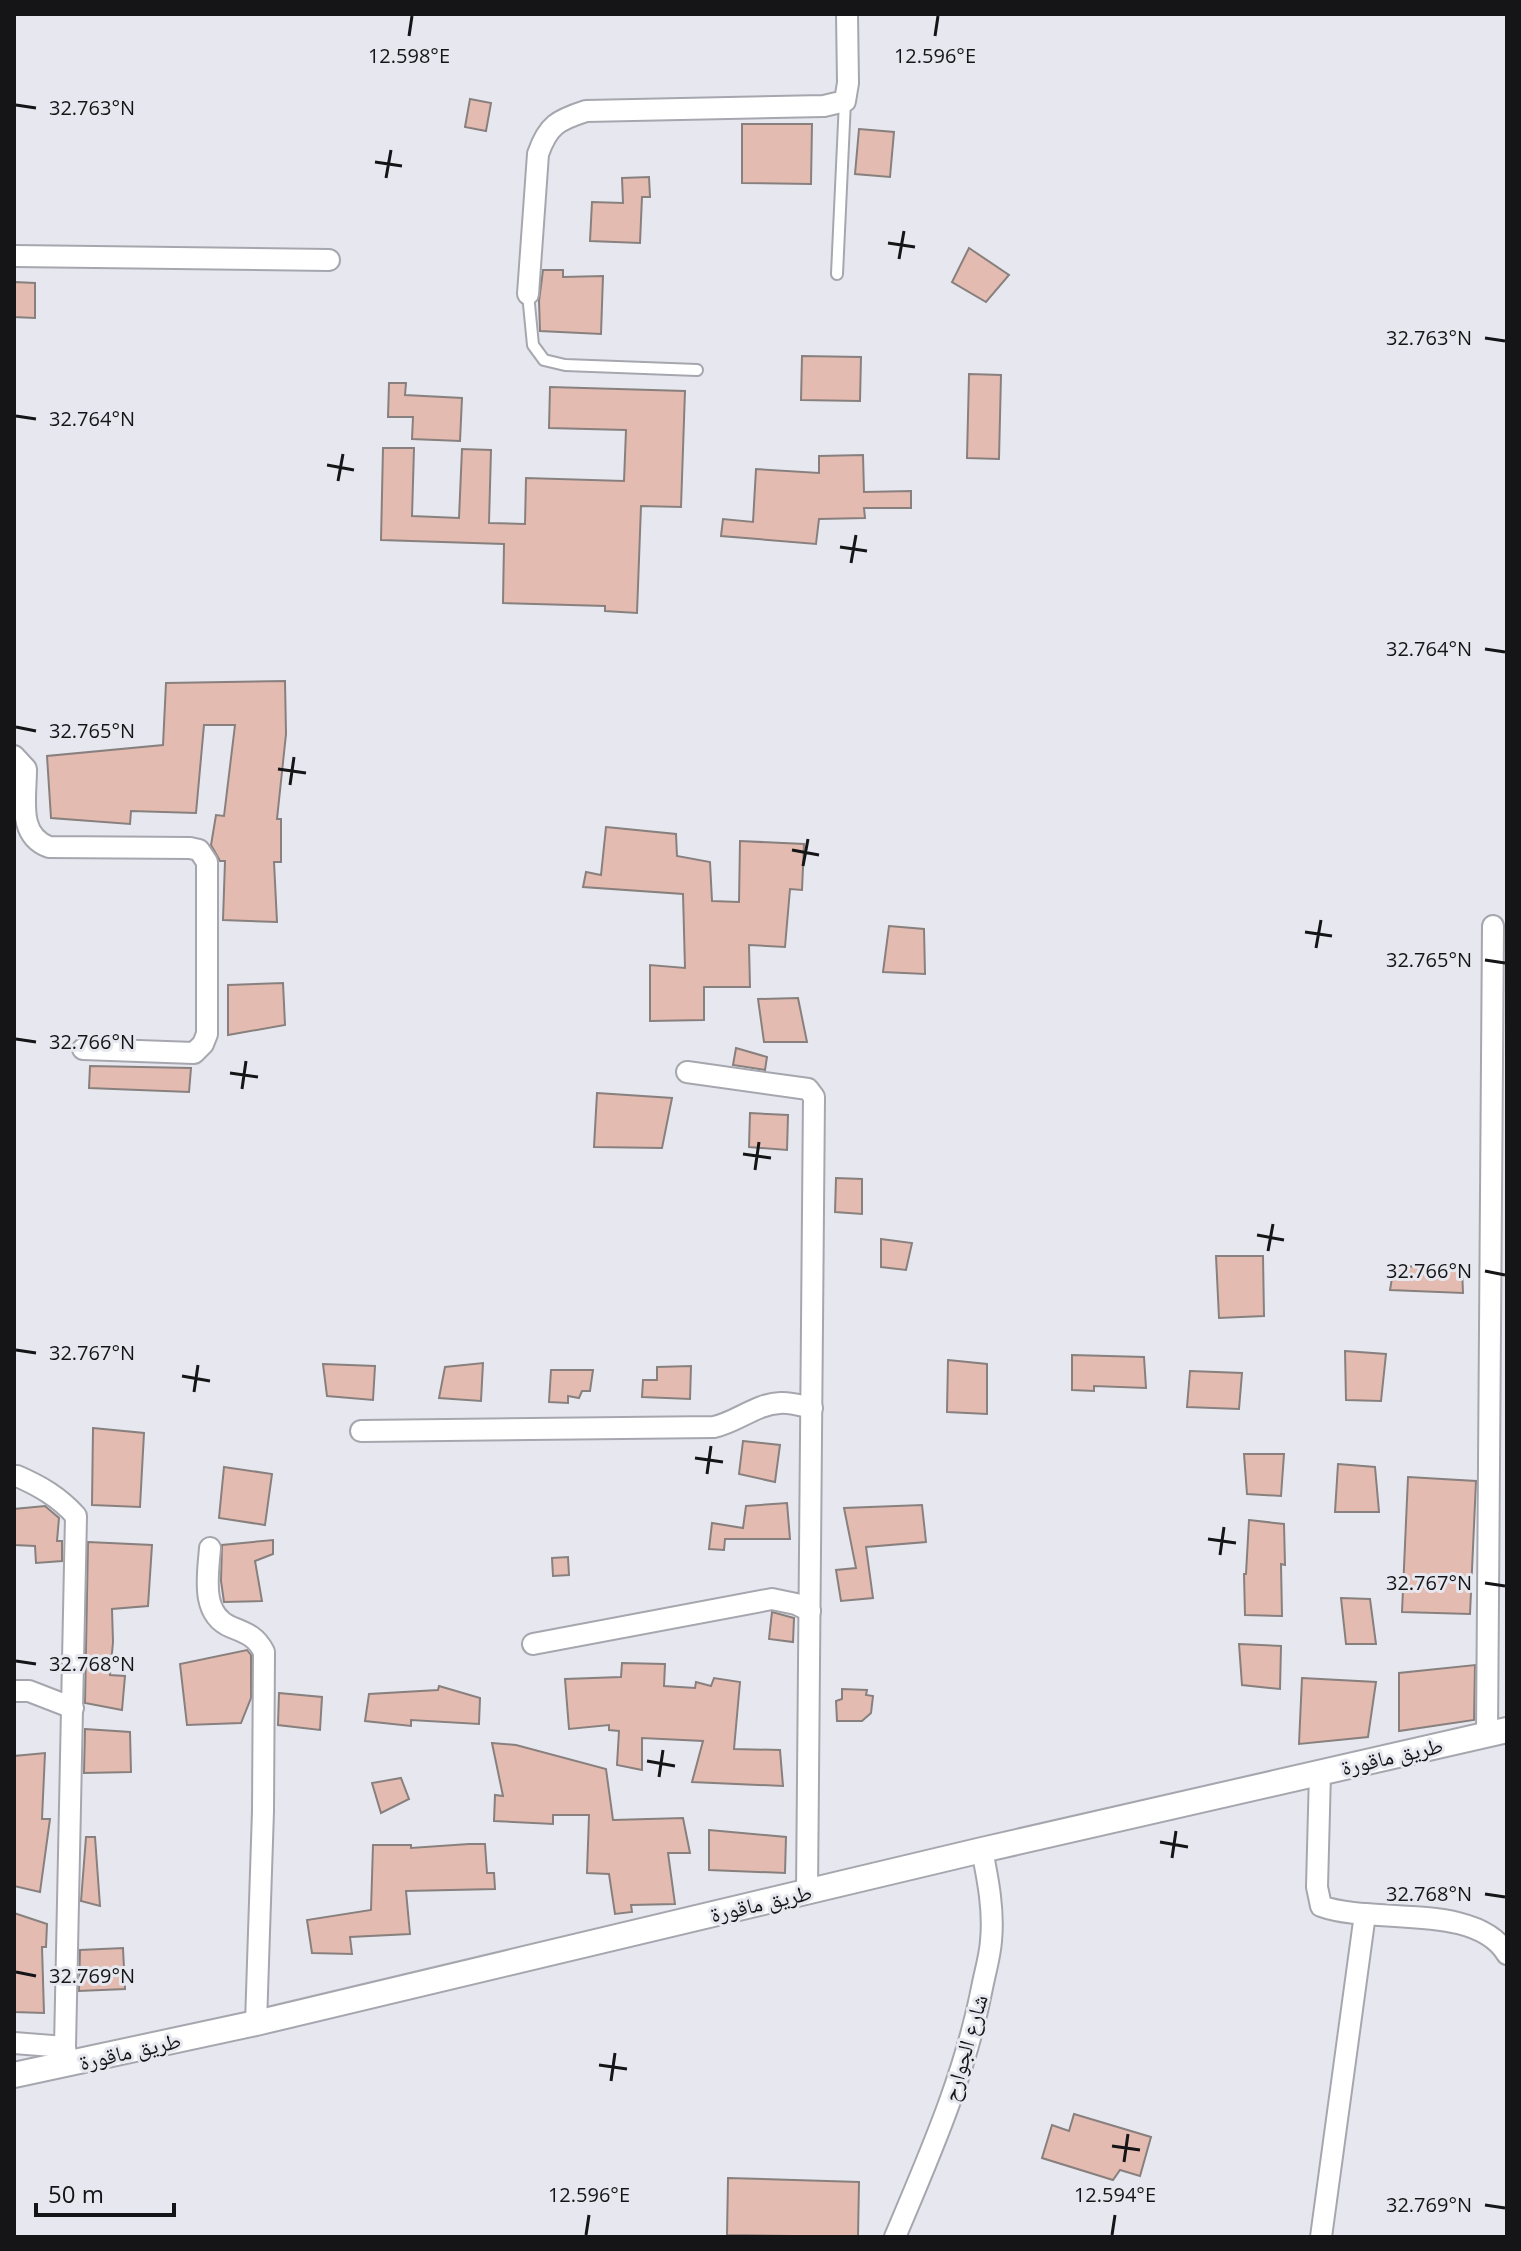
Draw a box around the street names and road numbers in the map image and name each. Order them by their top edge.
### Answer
street label: طريق ماقورة [1338,1729,1446,1781]
street label: طريق ماقورة [707,1876,815,1928]
street label: شارع الجوارح [934,1991,994,2105]
street label: طريق ماقورة [76,2024,184,2076]

